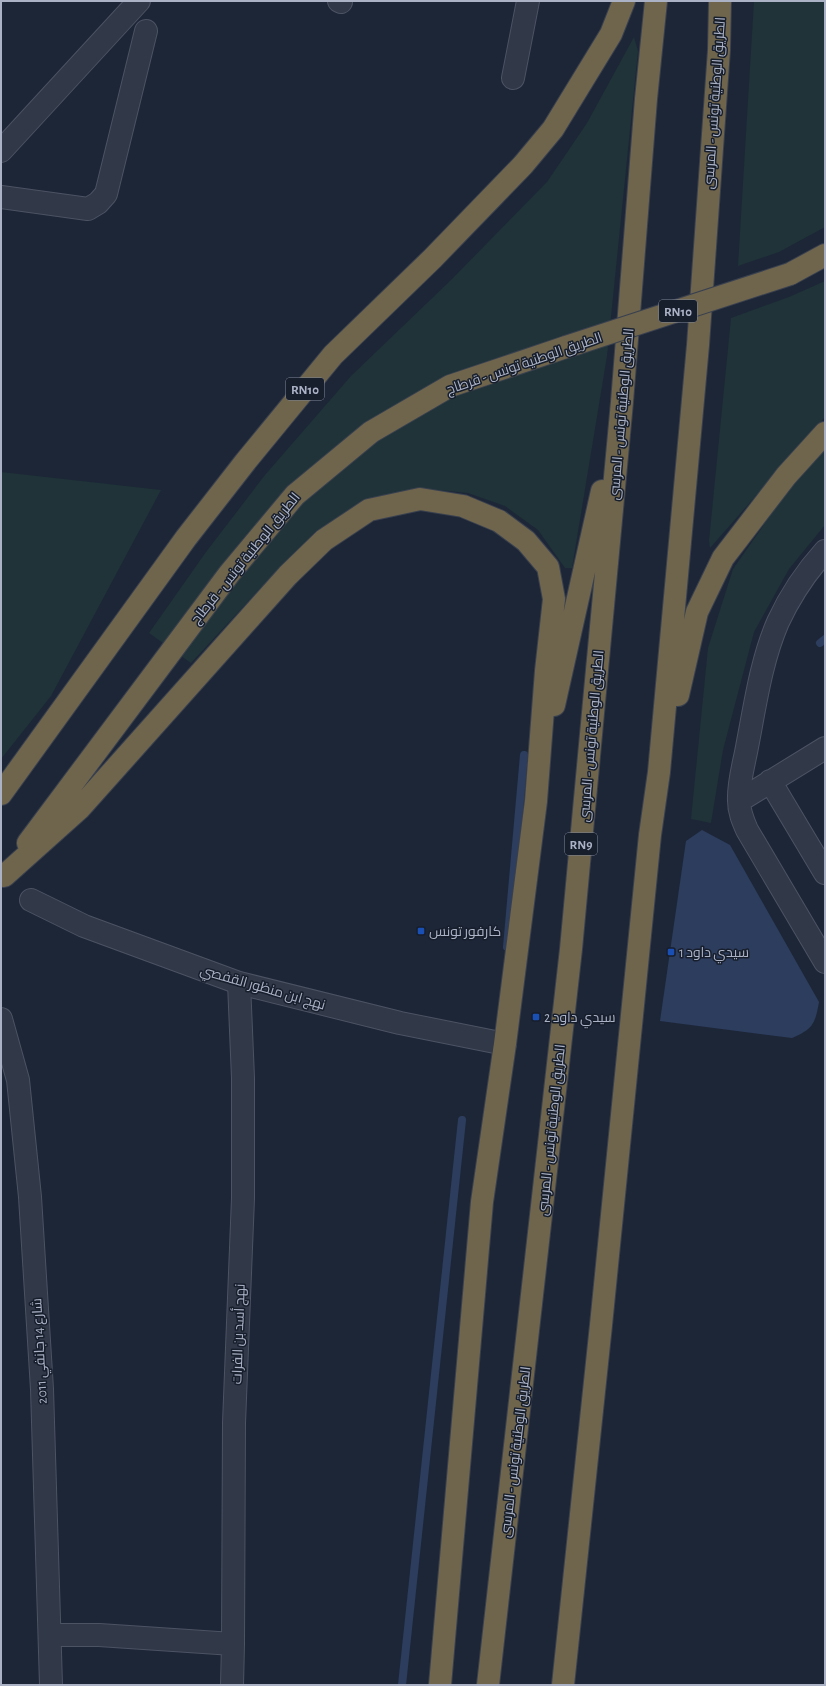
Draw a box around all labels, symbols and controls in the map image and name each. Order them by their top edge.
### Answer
street label: الطريق الوطنية تونس - المرسى [702,17,729,190]
road number: RN10 [659,300,697,322]
street label: الطريق الوطنية تونس - المرسى [608,328,637,501]
street label: الطريق الوطنية تونس - قرطاج [444,331,604,398]
road number: RN10 [286,378,324,400]
street label: الطريق الوطنية تونس - قرطاج [189,490,304,627]
street label: الطريق الوطنية تونس - المرسى [578,650,607,823]
road number: RN9 [565,833,597,855]
place label: كارفور تونس [429,925,501,939]
marker: كارفور تونس [416,926,426,936]
place label: سيدي داود 1 [679,946,749,964]
marker: سيدي داود 1 [666,947,676,957]
street label: نهج ابن منظور القفصي [198,963,327,1015]
place label: سيدي داود 2 [544,1011,616,1029]
marker: سيدي داود 2 [531,1012,541,1022]
street label: الطريق الوطنية تونس - المرسى [536,1044,569,1217]
street label: نهج أسد بن الفرات [227,1283,249,1385]
street label: شارع 14 جانفي 2011 [30,1297,54,1404]
street label: الطريق الوطنية تونس - المرسى [499,1366,534,1539]

